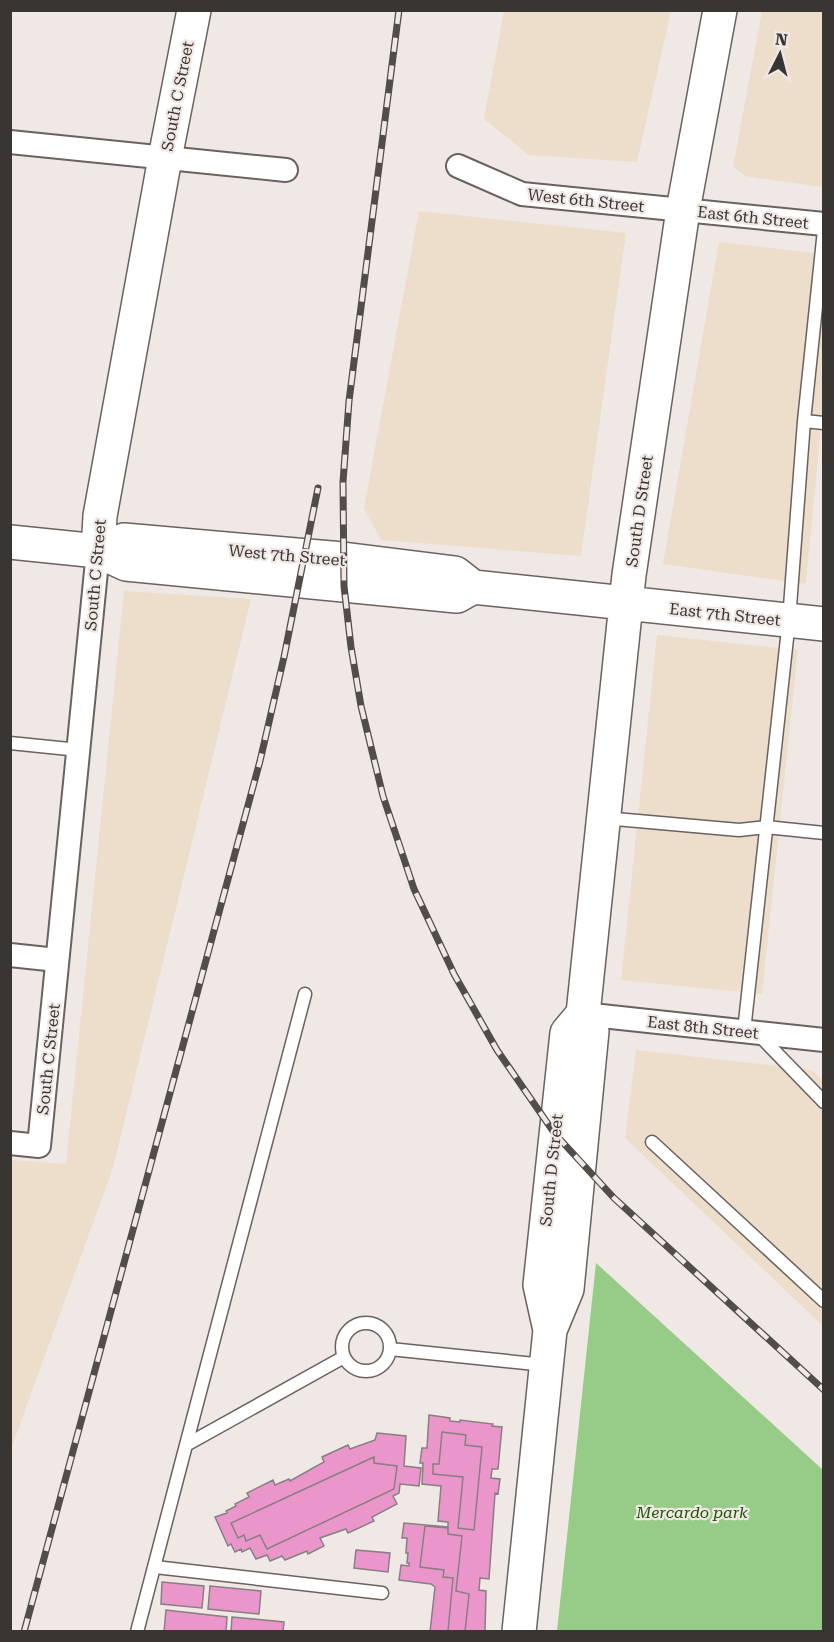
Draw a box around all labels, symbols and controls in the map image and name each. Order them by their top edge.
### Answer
north arrow [750,24,810,84]
text: N [774,29,789,50]
street label: South C Street [158,39,197,153]
street label: West 6th Street [527,185,645,216]
street label: East 6th Street [696,202,810,233]
street label: South D Street [622,454,657,568]
street label: South C Street [81,519,110,632]
street label: West 7th Street [228,541,346,570]
street label: East 7th Street [668,599,782,630]
street label: South C Street [33,1002,64,1116]
street label: East 8th Street [646,1012,760,1043]
street label: South D Street [536,1113,567,1227]
park label: Mercardo park [635,1503,748,1522]

